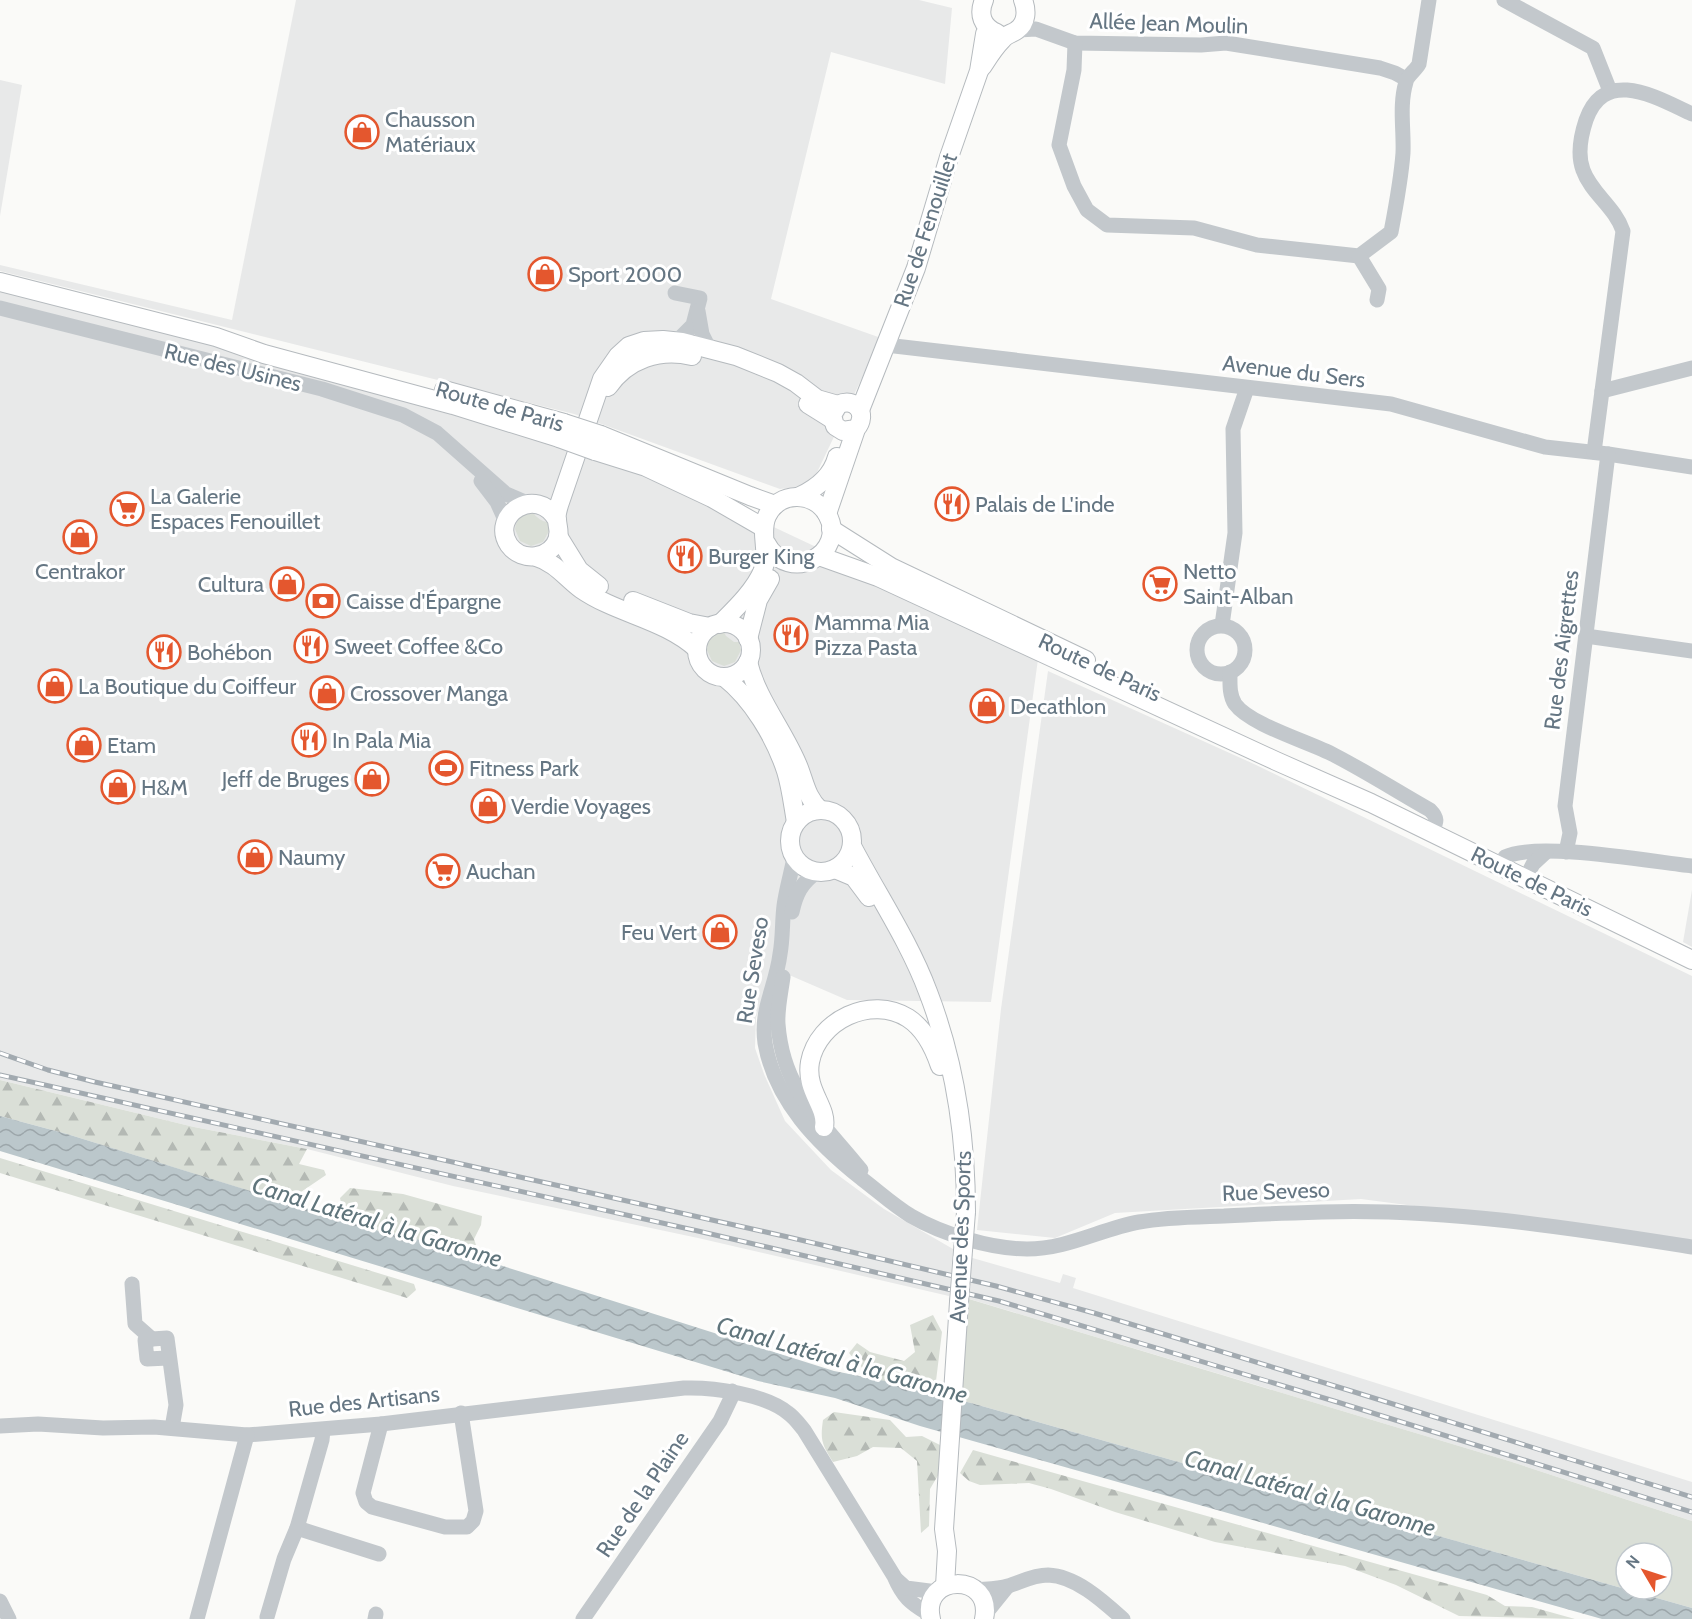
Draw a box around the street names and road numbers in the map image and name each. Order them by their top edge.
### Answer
street label: Allée Jean Moulin [1089,7,1249,40]
street label: Rue de Fenouillet [888,149,963,311]
street label: Rue des Usines [162,337,304,398]
street label: Avenue du Sers [1221,349,1367,394]
street label: Route de Paris [433,375,567,438]
street label: Rue des Aigrettes [1538,569,1585,731]
street label: Route de Paris [1034,627,1165,708]
street label: Route de Paris [1467,840,1597,923]
street label: Rue Seveso [731,915,774,1025]
street label: Avenue des Sports [944,1150,977,1324]
street label: Rue Seveso [1222,1176,1330,1207]
street label: Rue des Artisans [287,1380,441,1423]
street label: Rue de la Plaine [590,1426,695,1562]

